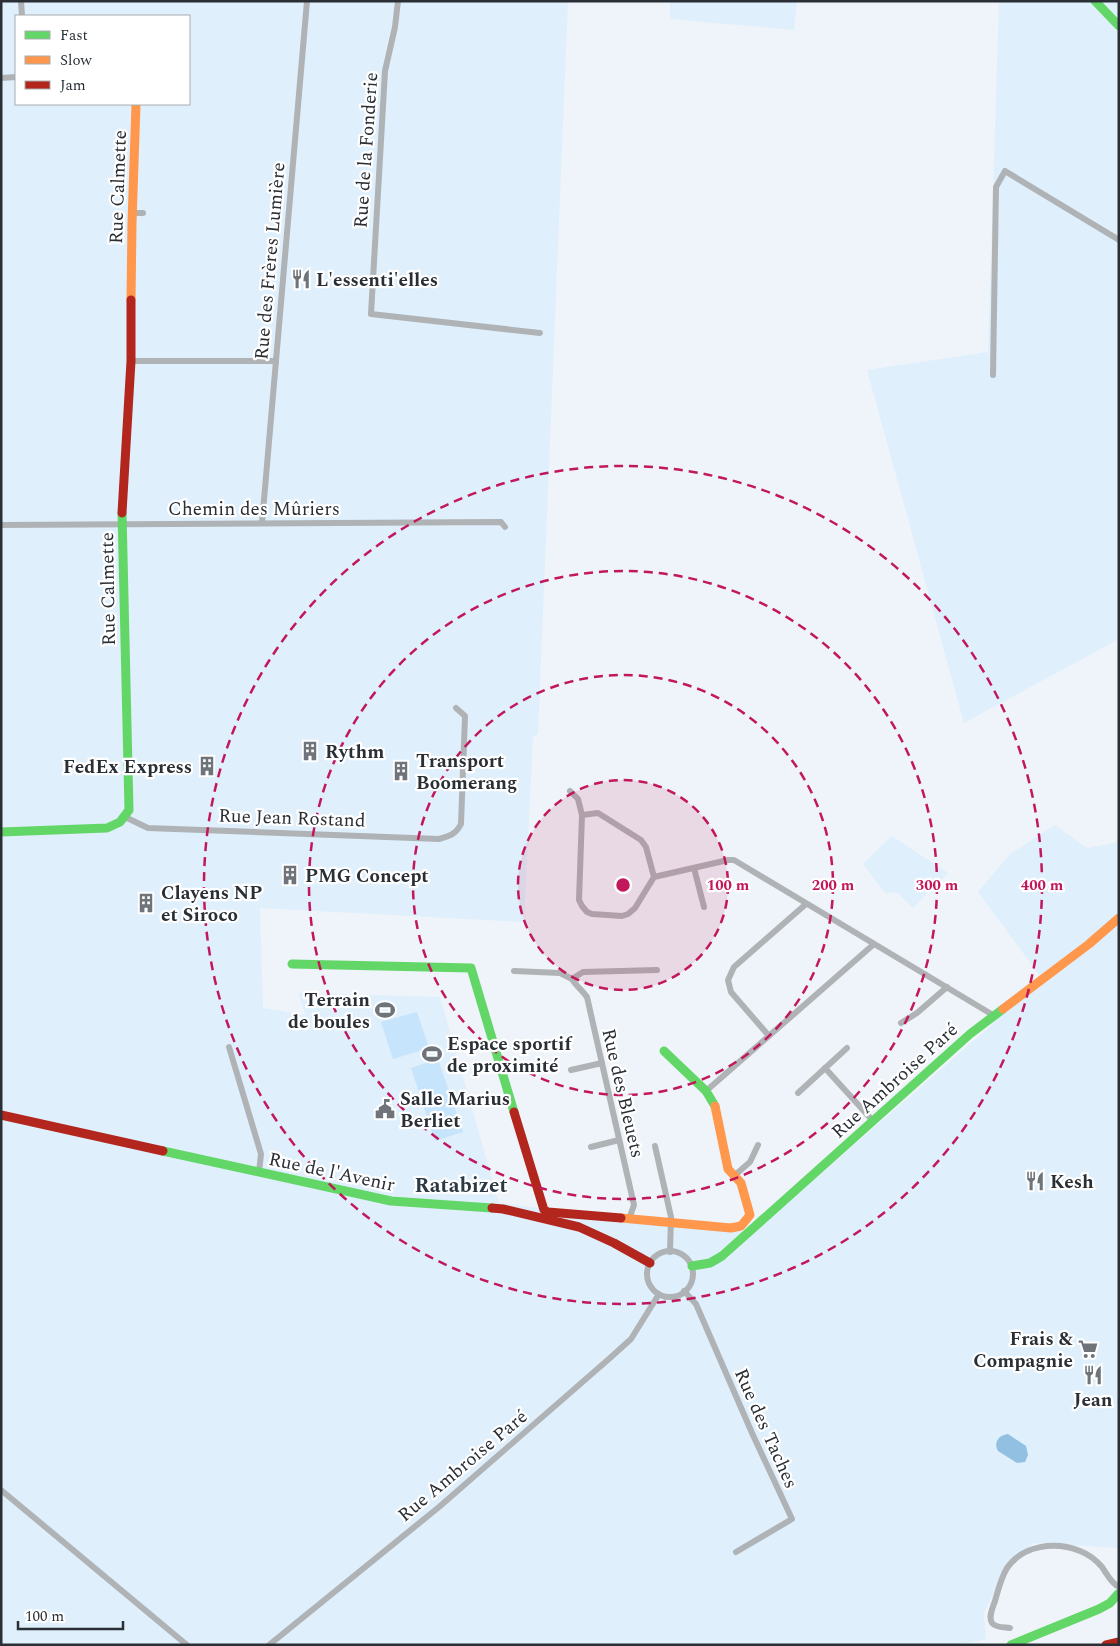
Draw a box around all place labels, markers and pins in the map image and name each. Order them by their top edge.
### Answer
place label: L'essenti'elles [316,266,438,295]
restaurant icon: L'essenti'elles [290,268,312,290]
place label: Rythm [325,738,384,767]
building icon: Rythm [299,740,321,762]
place label: Transport Boomerang [416,747,517,798]
place label: FedEx Express [63,753,192,782]
building icon: FedEx Express [196,755,218,777]
building icon: Transport Boomerang [390,760,412,782]
place label: PMG Concept [305,862,429,891]
building icon: PMG Concept [279,864,301,886]
centre of rings [614,876,632,894]
place label: Clayens NP et Siroco [161,879,262,930]
building icon: Clayens NP et Siroco [135,892,157,914]
place label: Terrain de boules [288,986,370,1037]
sports icon: Terrain de boules [374,999,396,1021]
place label: Espace sportif de proximité [447,1030,572,1081]
sports icon: Espace sportif de proximité [421,1043,443,1065]
place label: Salle Marius Berliet [400,1085,510,1136]
public building icon: Salle Marius Berliet [374,1098,396,1120]
place label: Kesh [1050,1168,1094,1197]
restaurant icon: Kesh [1024,1170,1046,1192]
place label: Frais & Compagnie [973,1325,1073,1376]
supermarket icon: Frais & Compagnie [1077,1338,1099,1360]
restaurant icon: Jean [1082,1364,1104,1386]
place label: Jean [1074,1386,1113,1415]

